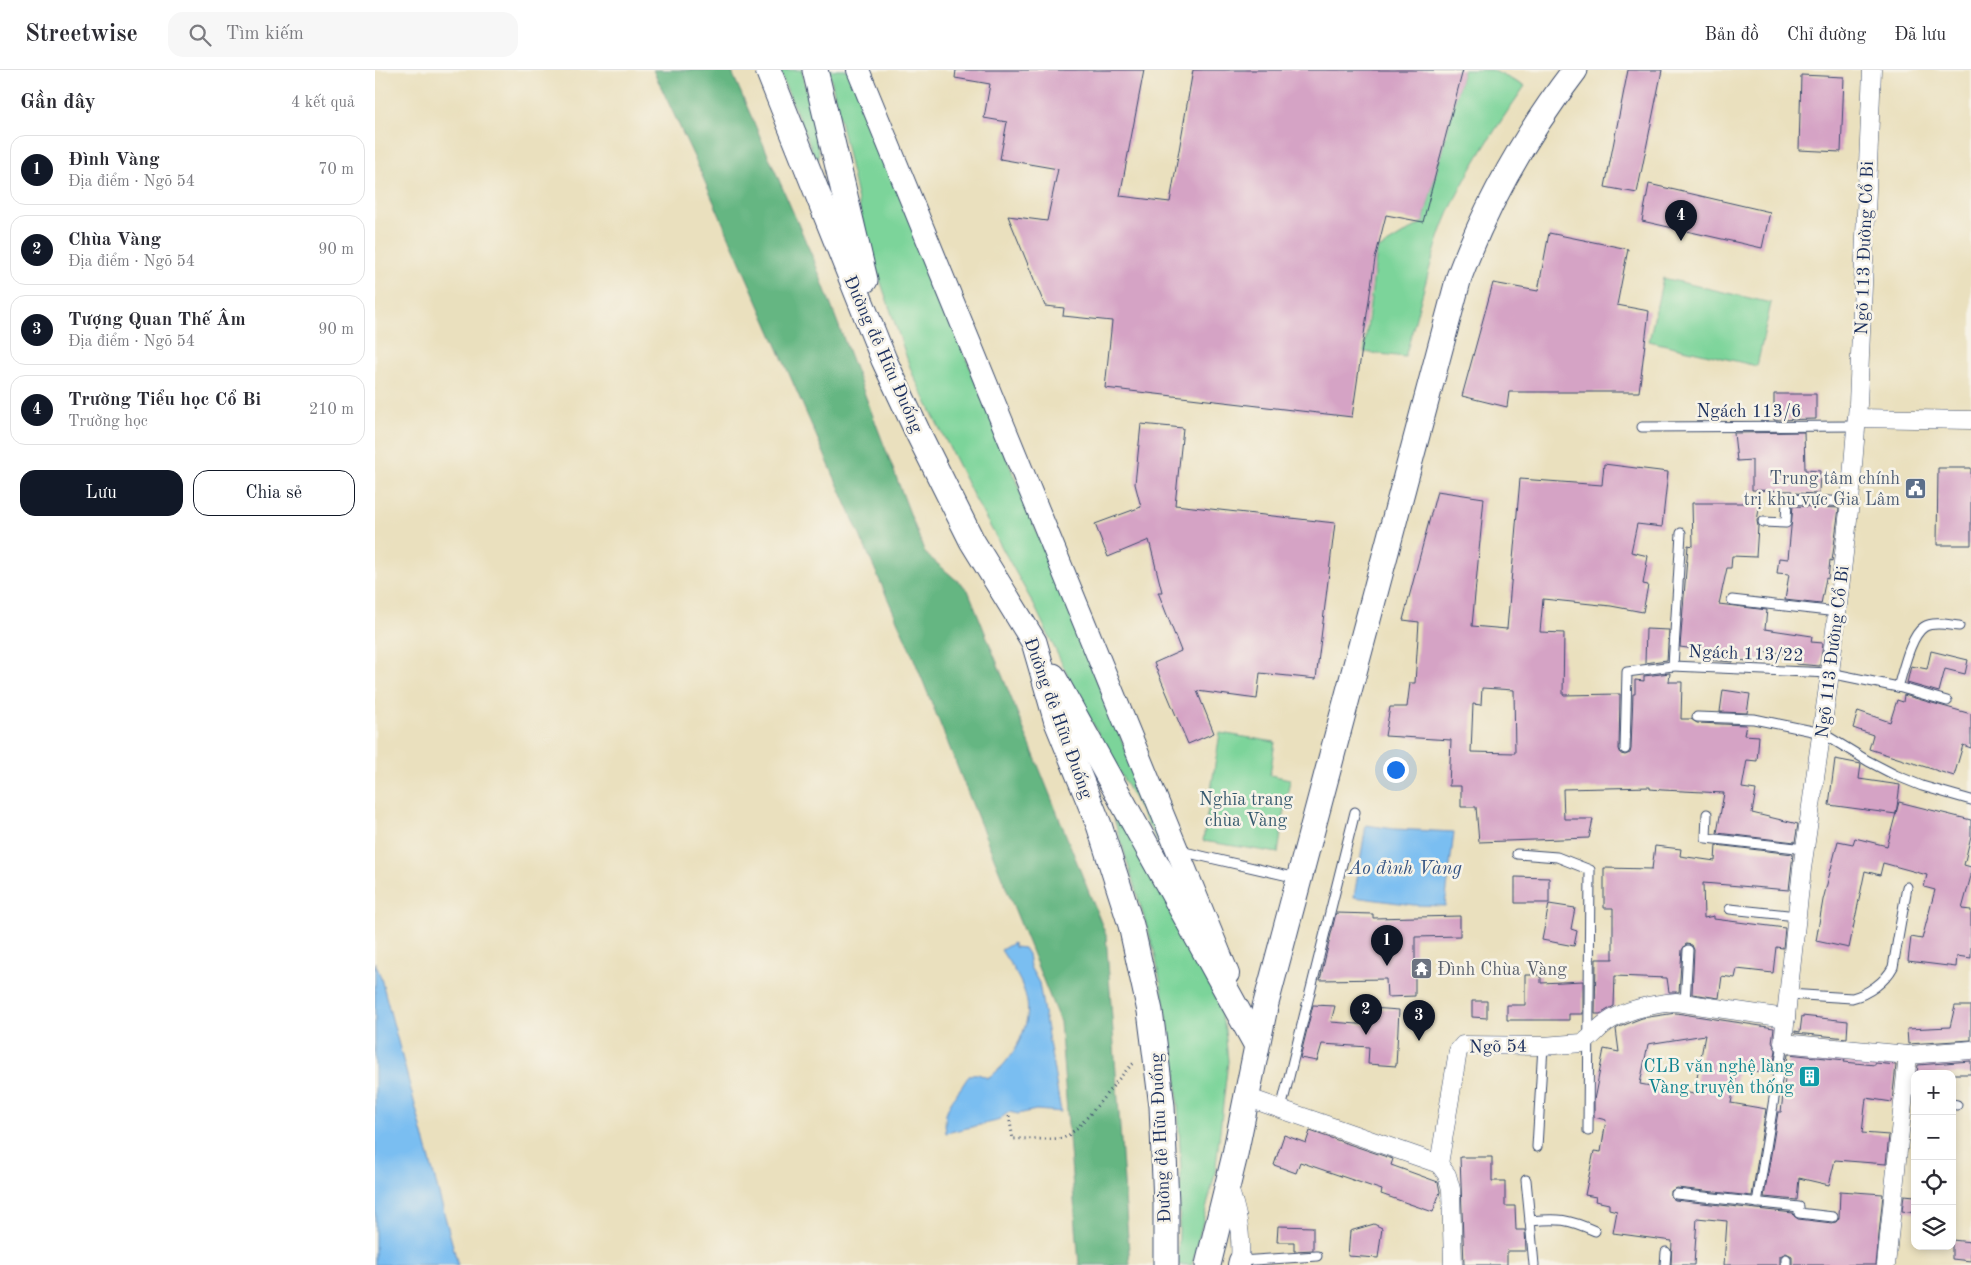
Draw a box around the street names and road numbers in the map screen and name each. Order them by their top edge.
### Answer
street label: Ngõ 113 Đường Cổ Bi [1851,161,1877,335]
street label: Đường đê Hữu Đuống [840,273,927,436]
street label: Ngách 113/6 [1696,403,1802,421]
street label: Ngõ 113 Đường Cổ Bi [1811,564,1853,740]
street label: Đường đê Hữu Đuống [1021,635,1097,801]
street label: Ngách 113/22 [1688,643,1804,665]
street label: Ngõ 54 [1469,1037,1527,1057]
street label: Đường đê Hữu Đuống [1147,1052,1174,1223]

